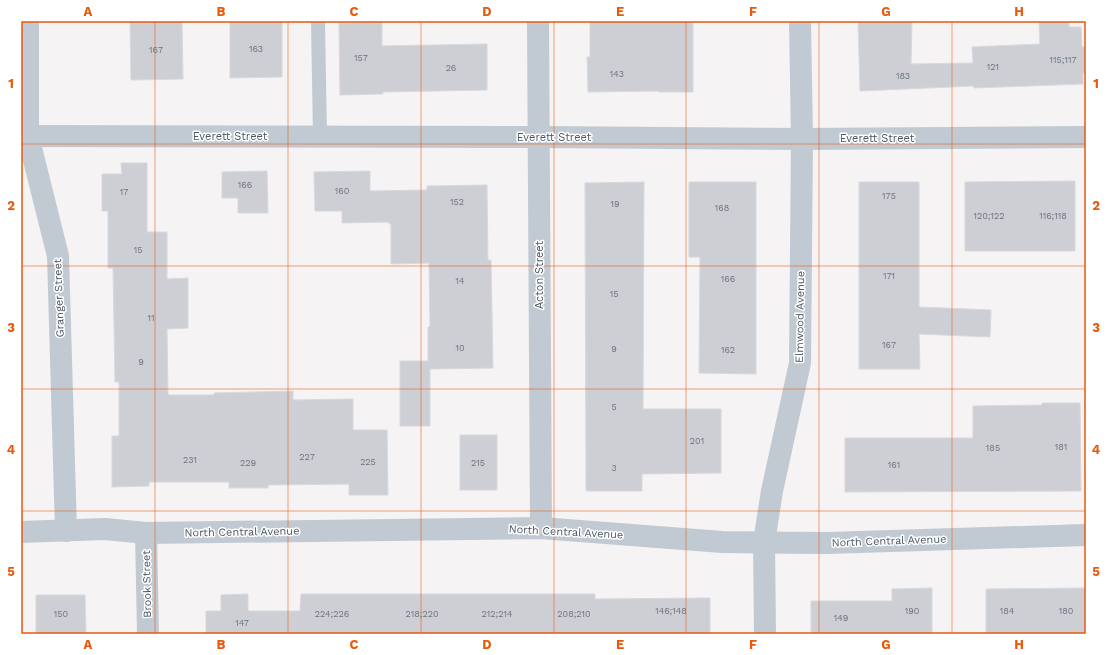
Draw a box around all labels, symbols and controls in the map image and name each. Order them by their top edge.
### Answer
text: A [84,4,93,19]
text: B [217,4,226,19]
text: C [350,4,359,19]
text: D [482,4,492,19]
text: E [616,4,624,19]
text: F [749,4,757,19]
text: G [881,4,891,19]
text: H [1014,4,1024,19]
house number: 163 [249,44,263,54]
house number: 167 [149,45,163,55]
house number: 157 [354,53,368,63]
house number: 115;117 [1050,55,1077,65]
house number: 121 [987,62,999,72]
house number: 26 [446,63,456,73]
house number: 143 [610,69,624,79]
house number: 183 [896,71,910,81]
text: 1 [8,76,14,91]
text: 1 [1093,76,1099,91]
street label: Everett Street [193,130,268,143]
street label: Everett Street [517,131,592,144]
street label: Everett Street [840,132,915,145]
house number: 166 [238,180,252,190]
house number: 160 [335,186,350,196]
house number: 17 [120,187,128,197]
house number: 175 [882,191,896,201]
house number: 152 [450,197,464,207]
text: 2 [7,198,15,213]
text: 2 [1092,198,1100,213]
house number: 19 [610,199,620,209]
house number: 168 [715,203,729,213]
house number: 120;122 [973,211,1005,221]
house number: 116;118 [1039,211,1067,221]
street label: Acton Street [533,241,546,309]
house number: 15 [134,245,142,255]
street label: Granger Street [51,258,67,338]
street label: Elmwood Avenue [793,271,807,363]
house number: 171 [883,271,895,281]
house number: 166 [721,274,735,284]
house number: 14 [455,276,465,286]
house number: 15 [610,289,618,299]
house number: 11 [147,313,155,323]
text: 3 [7,320,15,335]
text: 3 [1092,320,1100,335]
house number: 167 [882,340,896,350]
house number: 10 [455,343,465,353]
house number: 9 [611,344,617,354]
house number: 162 [721,345,735,355]
house number: 9 [138,357,144,367]
house number: 5 [611,402,617,412]
house number: 201 [690,436,704,446]
text: 4 [7,442,16,457]
house number: 181 [1055,442,1067,452]
text: 4 [1092,442,1101,457]
house number: 185 [986,443,1000,453]
house number: 227 [299,452,315,462]
house number: 231 [183,455,197,465]
house number: 225 [360,457,376,467]
house number: 229 [240,458,256,468]
house number: 215 [471,458,485,468]
house number: 161 [888,460,900,470]
house number: 3 [611,463,617,473]
street label: North Central Avenue [508,523,624,541]
street label: North Central Avenue [184,524,300,540]
street label: North Central Avenue [831,532,947,550]
street label: Brook Street [140,550,154,618]
text: 5 [7,564,15,579]
text: 5 [1092,564,1100,579]
house number: 146;148 [655,606,687,616]
house number: 190 [905,606,920,616]
house number: 184 [1000,606,1015,616]
house number: 180 [1059,606,1074,616]
house number: 150 [54,609,69,619]
house number: 224;226 [315,609,349,619]
house number: 218;220 [405,609,439,619]
house number: 212;214 [482,609,513,619]
house number: 208;210 [557,609,591,619]
house number: 149 [834,613,848,623]
house number: 147 [235,618,249,628]
text: A [84,637,93,652]
text: B [217,637,226,652]
text: C [350,637,359,652]
text: D [482,637,492,652]
text: E [616,637,624,652]
text: F [749,637,757,652]
text: G [881,637,891,652]
text: H [1014,637,1024,652]

